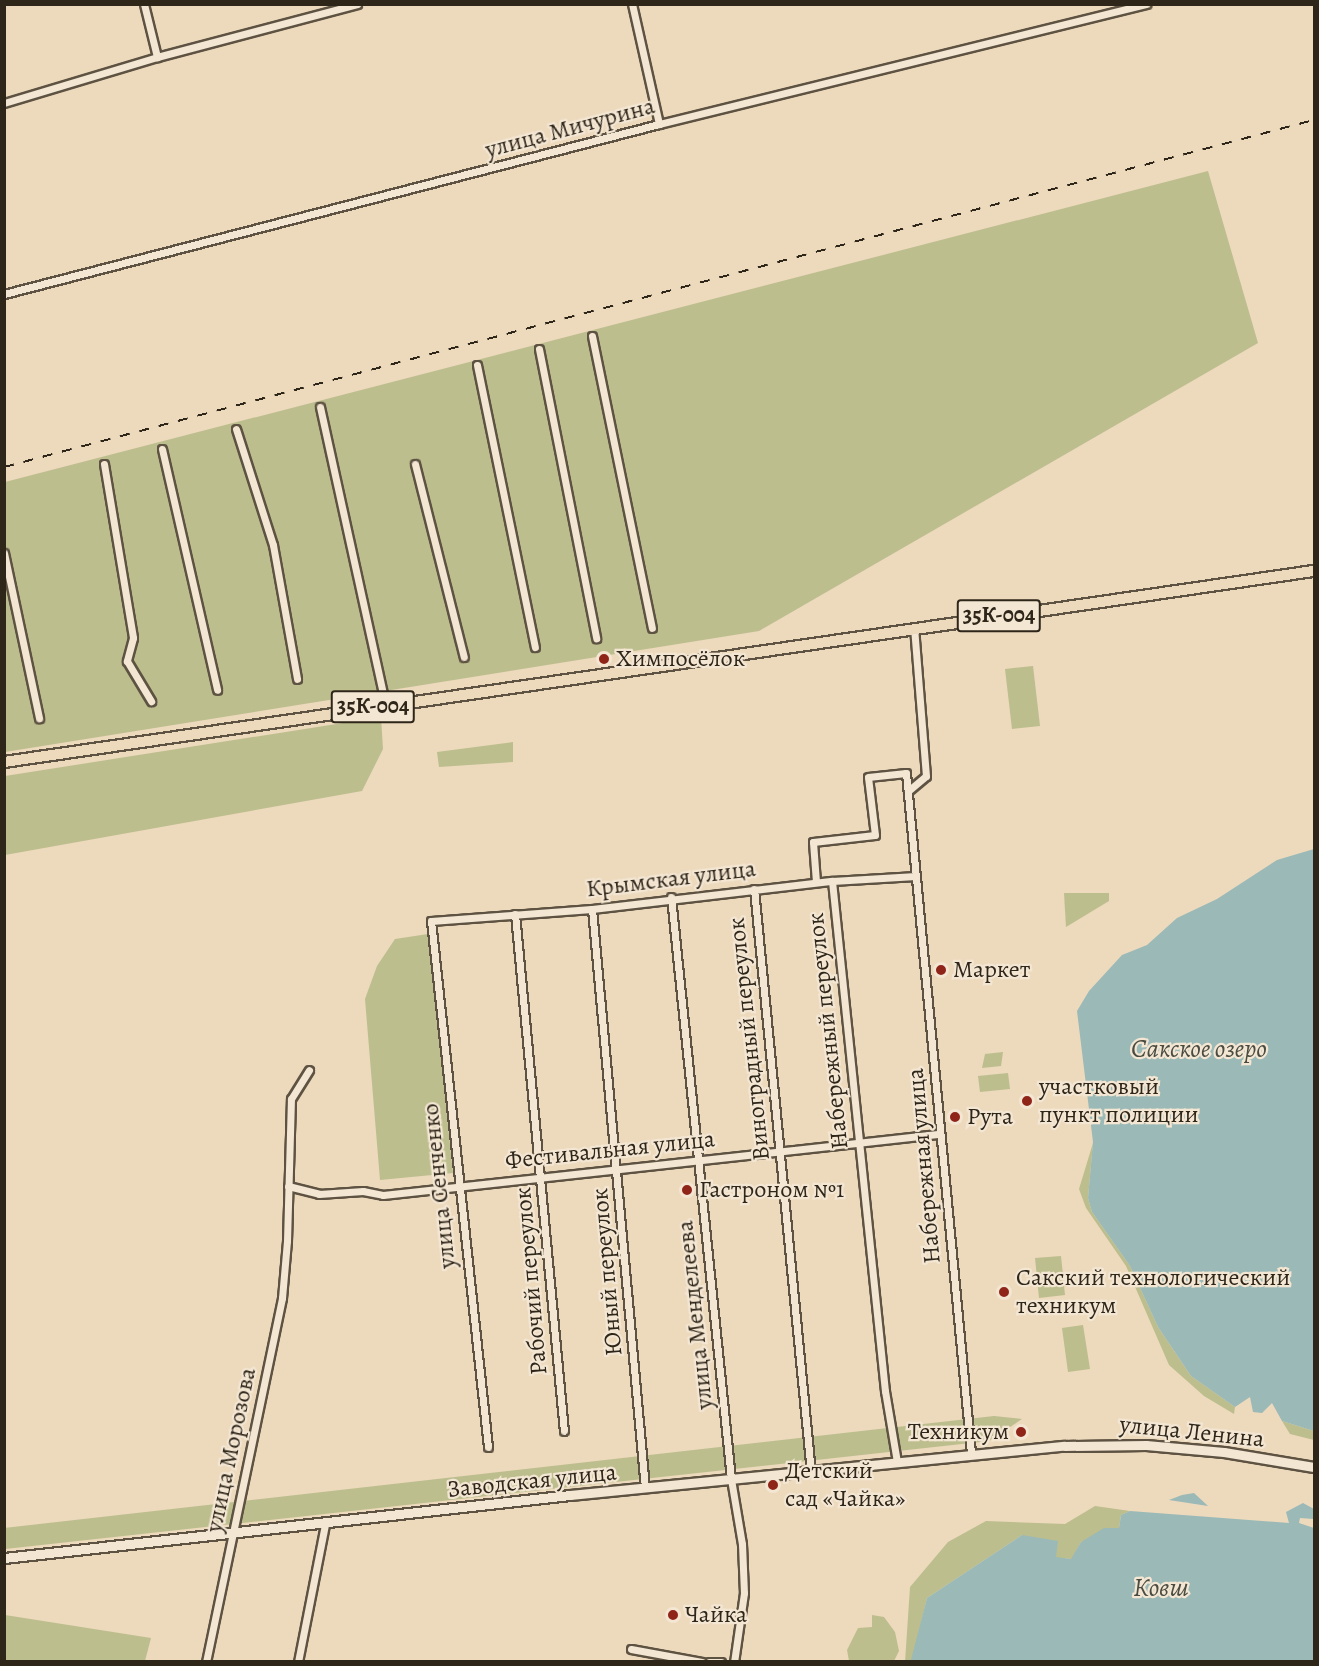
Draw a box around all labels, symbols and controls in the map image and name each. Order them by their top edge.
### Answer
street label: улица Мичурина [482,92,658,164]
road number: 35К-004 [956,597,1042,635]
place label: Химпосёлок [616,645,745,673]
marker: Химпосёлок [597,652,611,666]
road number: 35К-004 [330,688,416,726]
street label: Крымская улица [585,854,757,904]
street label: Набережный переулок [801,911,855,1151]
street label: Виноградный переулок [722,916,776,1162]
place label: Маркет [953,956,1030,984]
marker: Маркет [934,963,948,977]
water label: Сакское озеро [1131,1033,1267,1065]
street label: Набережная улица [901,1067,947,1265]
place label: участковый пункт полиции [1039,1073,1199,1129]
marker: участковый пункт полиции [1020,1094,1034,1108]
street label: улица Сенченко [416,1102,462,1270]
place label: Рута [967,1103,1013,1131]
marker: Рута [948,1110,962,1124]
street label: Фестивальная улица [504,1125,716,1175]
place label: Гастроном №1 [699,1176,844,1204]
marker: Гастроном №1 [680,1183,694,1197]
street label: Рабочий переулок [508,1186,554,1376]
street label: Юный переулок [585,1187,629,1357]
street label: улица Менделеева [671,1219,719,1411]
place label: Сакский технологический техникум [1016,1264,1290,1320]
marker: Сакский технологический техникум [997,1285,1011,1299]
street label: улица Морозова [199,1365,263,1535]
street label: улица Ленина [1118,1410,1266,1454]
place label: Техникум [908,1418,1009,1446]
marker: Техникум [1014,1425,1028,1439]
place label: Детский сад «Чайка» [785,1457,905,1513]
street label: Заводская улица [446,1458,618,1504]
marker: Детский сад «Чайка» [766,1478,780,1492]
water label: Ковш [1133,1572,1189,1604]
place label: Чайка [685,1601,747,1629]
marker: Чайка [666,1608,680,1622]

